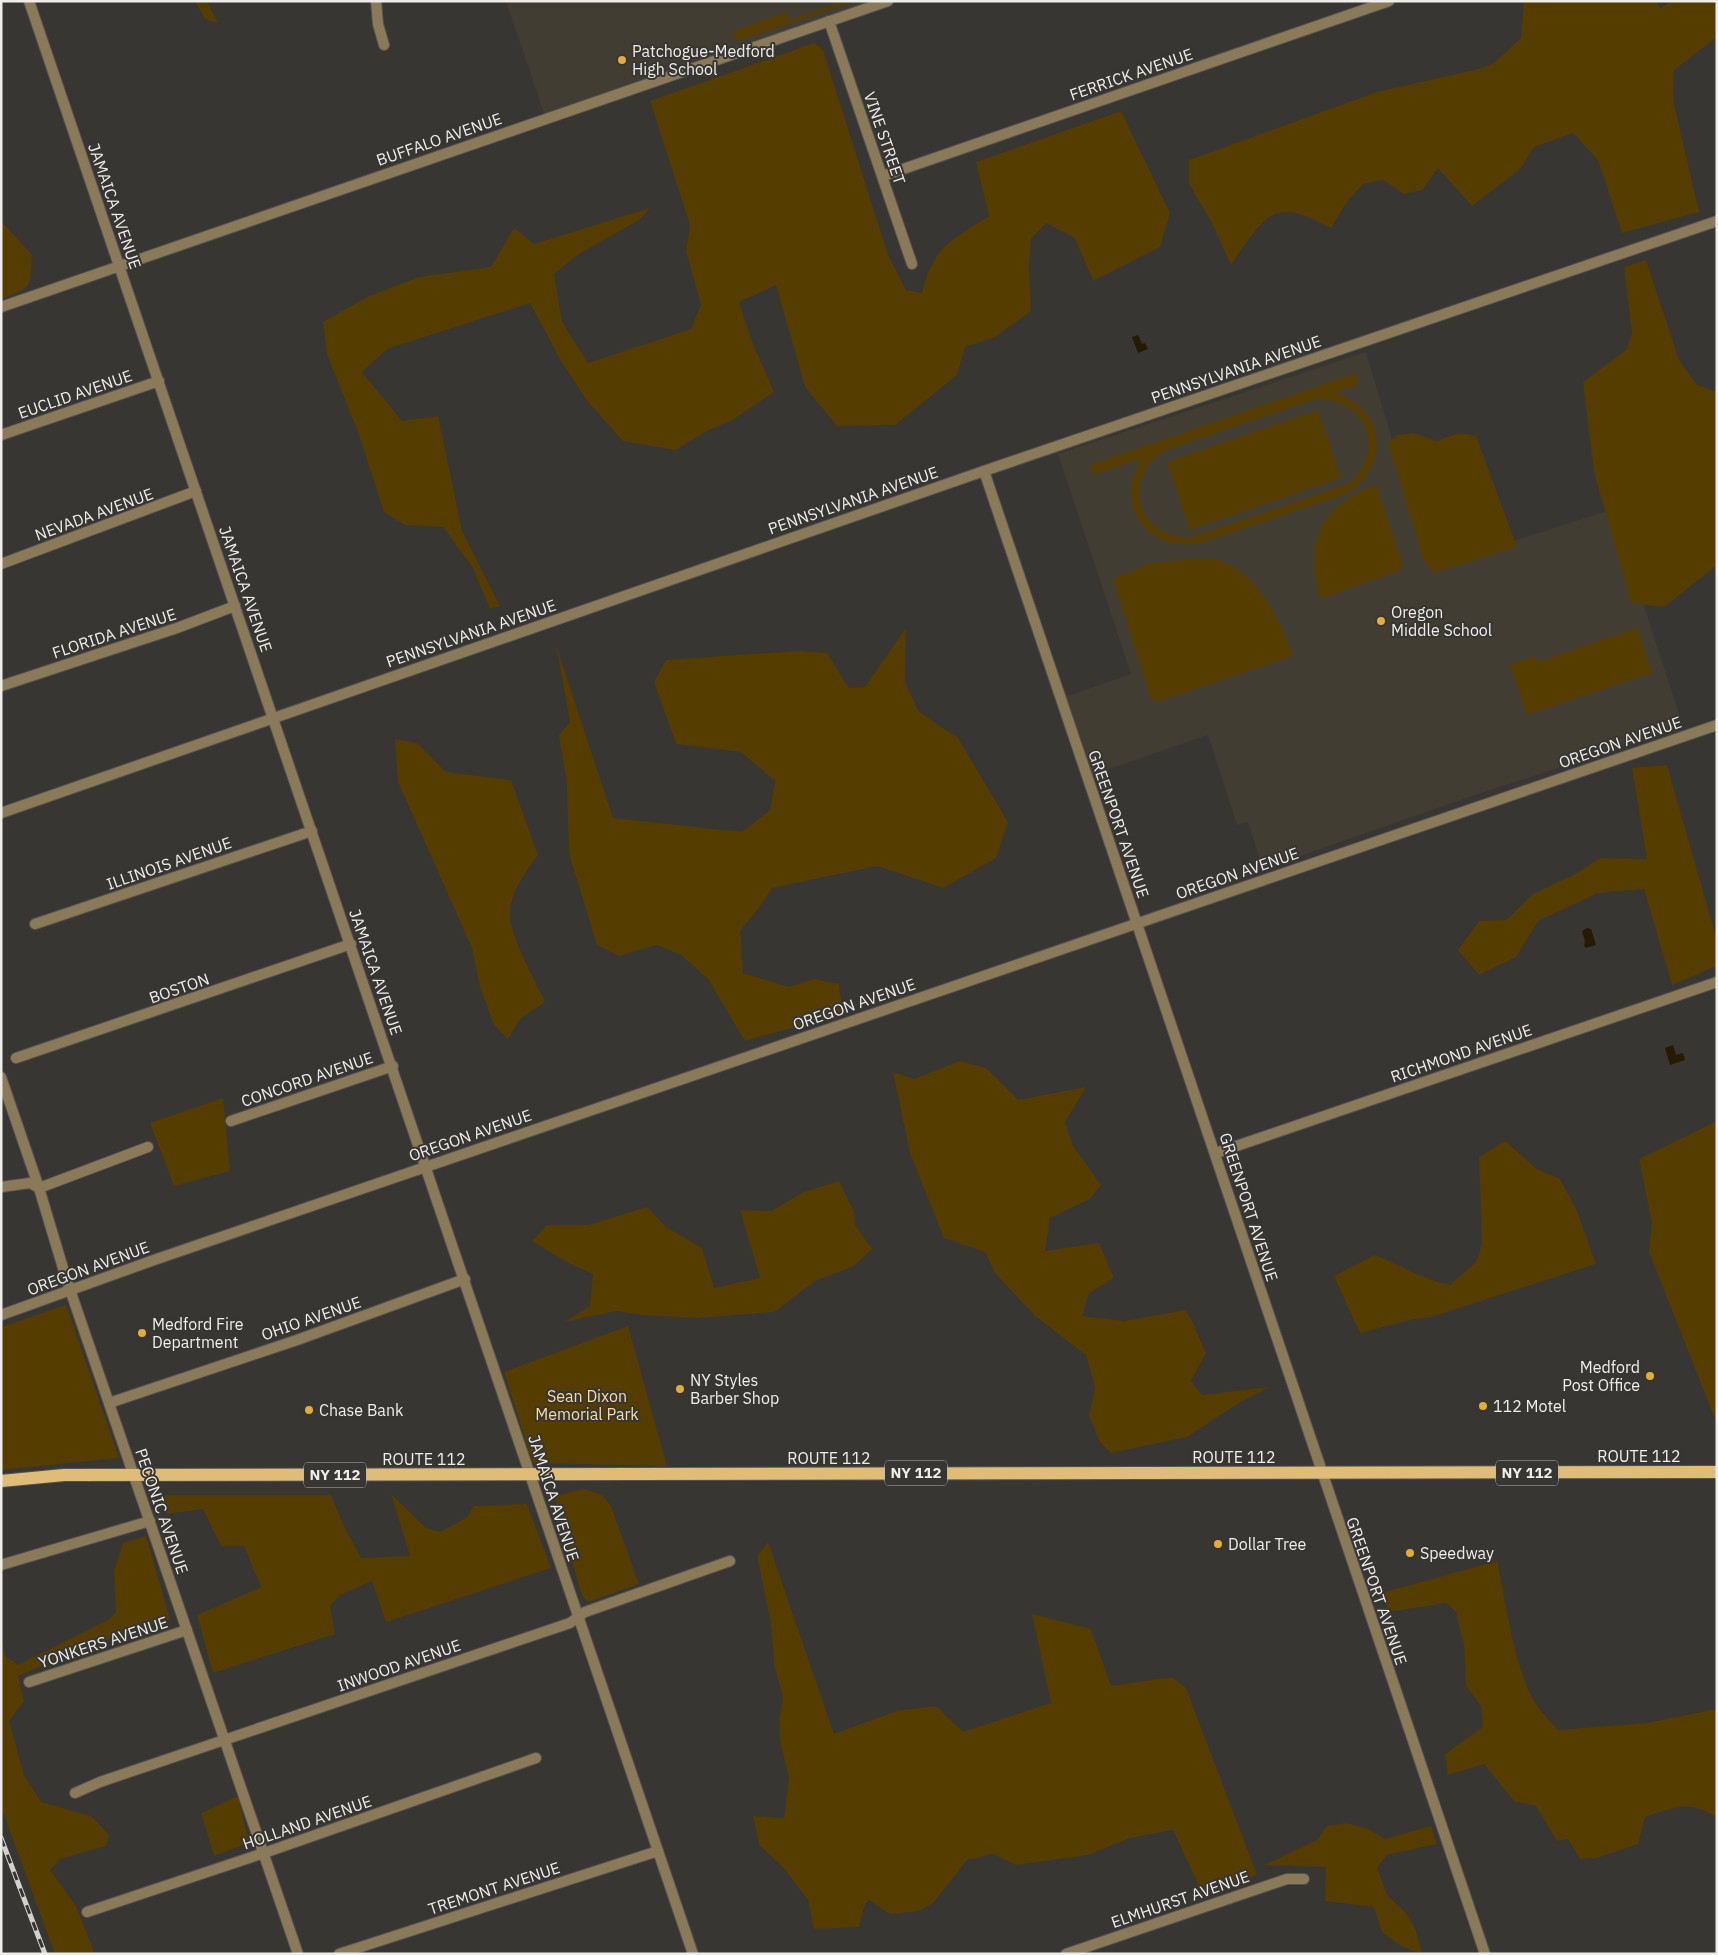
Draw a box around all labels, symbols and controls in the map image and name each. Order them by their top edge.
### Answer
place label: Patchogue-Medford High School [632,41,775,79]
street label: FERRICK AVENUE [1067,44,1195,104]
marker: Patchogue-Medford High School [616,54,628,66]
street label: VINE STREET [860,89,910,187]
street label: BUFFALO AVENUE [374,108,504,170]
street label: JAMAICA AVENUE [84,140,146,272]
street label: PENNSYLVANIA AVENUE [1148,330,1324,408]
street label: EUCLID AVENUE [15,365,135,423]
street label: PENNSYLVANIA AVENUE [765,461,941,539]
street label: NEVADA AVENUE [32,483,156,545]
street label: JAMAICA AVENUE [215,523,277,655]
street label: PENNSYLVANIA AVENUE [383,594,559,672]
place label: Oregon Middle School [1391,602,1492,640]
street label: FLORIDA AVENUE [49,604,179,662]
marker: Oregon Middle School [1375,615,1387,627]
street label: OREGON AVENUE [1556,712,1684,772]
street label: GREENPORT AVENUE [1084,747,1154,901]
street label: ILLINOIS AVENUE [104,832,234,894]
street label: OREGON AVENUE [1173,843,1301,903]
street label: JAMAICA AVENUE [345,906,407,1038]
street label: BOSTON [146,968,212,1008]
street label: OREGON AVENUE [790,974,918,1034]
street label: RICHMOND AVENUE [1388,1019,1534,1087]
street label: CONCORD AVENUE [238,1047,376,1111]
street label: OREGON AVENUE [406,1105,534,1165]
street label: GREENPORT AVENUE [1215,1130,1283,1284]
street label: OREGON AVENUE [24,1237,152,1299]
street label: OHIO AVENUE [258,1292,364,1344]
place label: Medford Fire Department [152,1314,244,1352]
marker: Medford Fire Department [136,1327,148,1339]
place label: Medford Post Office [1562,1357,1640,1395]
place label: NY Styles Barber Shop [690,1370,779,1408]
marker: Medford Post Office [1644,1370,1656,1382]
marker: NY Styles Barber Shop [674,1383,686,1395]
park label: Sean Dixon Memorial Park [535,1386,639,1424]
place label: 112 Motel [1493,1396,1566,1416]
place label: Chase Bank [319,1400,404,1420]
marker: 112 Motel [1477,1400,1489,1412]
marker: Chase Bank [303,1404,315,1416]
street label: JAMAICA AVENUE [524,1432,584,1564]
street label: PECONIC AVENUE [131,1445,193,1577]
street label: ROUTE 112 [1597,1446,1681,1466]
street label: ROUTE 112 [1192,1447,1276,1467]
street label: ROUTE 112 [787,1448,871,1468]
street label: ROUTE 112 [382,1449,466,1469]
road number: NY 112 [885,1460,947,1486]
road number: NY 112 [1496,1460,1558,1486]
road number: NY 112 [304,1462,366,1488]
street label: GREENPORT AVENUE [1342,1514,1412,1668]
place label: Dollar Tree [1228,1534,1307,1554]
marker: Dollar Tree [1212,1538,1224,1550]
place label: Speedway [1420,1543,1494,1563]
marker: Speedway [1404,1547,1416,1559]
street label: YONKERS AVENUE [36,1612,170,1672]
street label: INWOOD AVENUE [335,1634,463,1696]
street label: HOLLAND AVENUE [240,1791,374,1853]
street label: TREMONT AVENUE [426,1857,562,1919]
street label: ELMHURST AVENUE [1108,1866,1252,1932]

